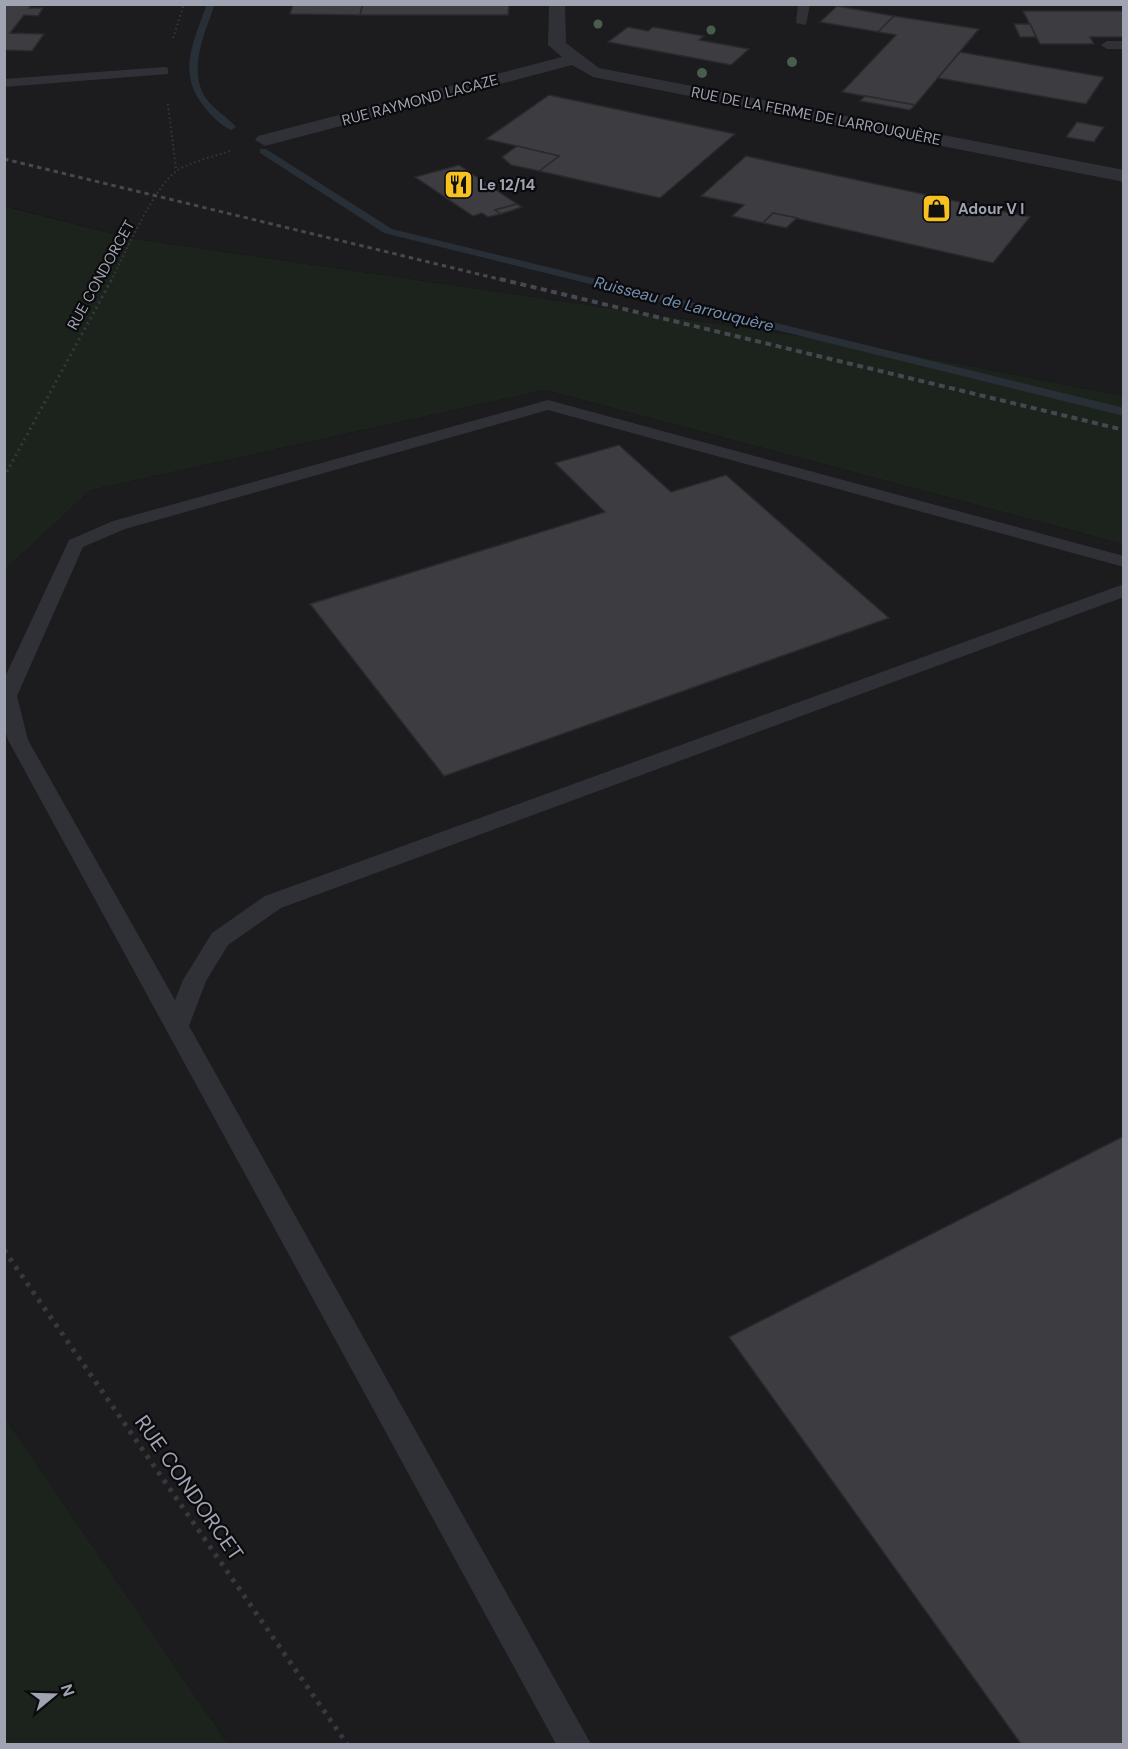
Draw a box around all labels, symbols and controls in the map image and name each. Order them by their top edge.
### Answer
street label: RUE RAYMOND LACAZE [340,70,500,130]
street label: RUE DE LA FERME DE LARROUQUÈRE [690,82,942,150]
restaurant icon: Le 12/14 [442,169,474,201]
place label: Le 12/14 [479,175,536,195]
shop icon: Adour V I [921,193,953,225]
place label: Adour V I [958,199,1024,219]
street label: RUE CONDORCET [63,217,139,333]
water label: Ruisseau de Larrouquère [592,272,776,336]
street label: RUE CONDORCET [128,1410,250,1566]
north arrow [24,1665,84,1725]
text: N [56,1681,80,1699]

